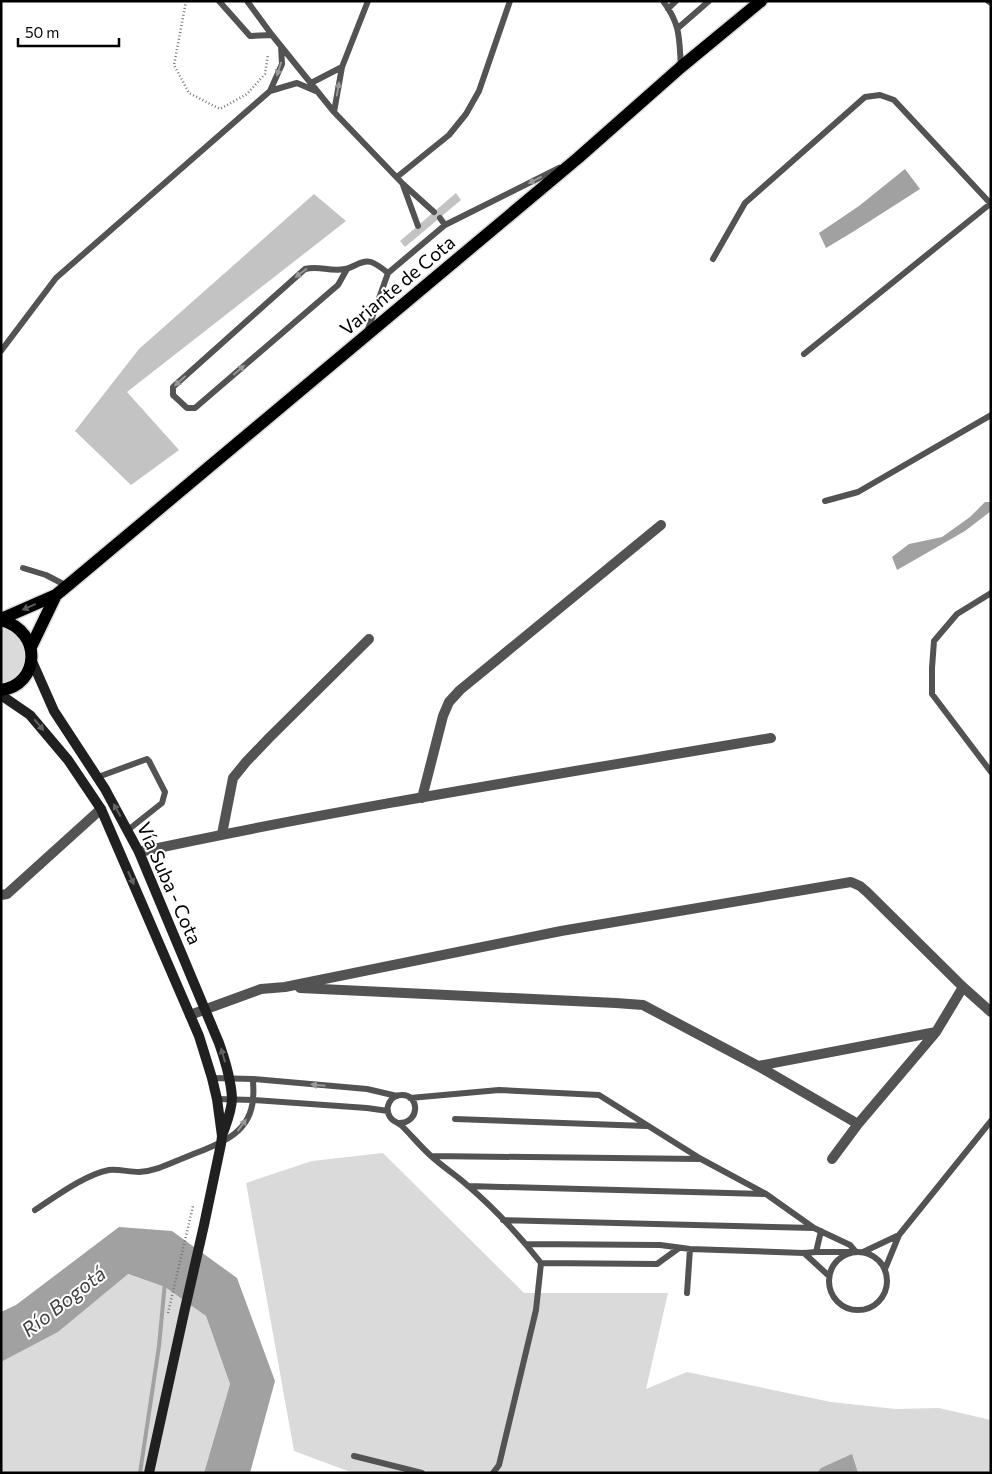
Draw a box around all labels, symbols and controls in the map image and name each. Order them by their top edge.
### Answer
scale bar [18,15,119,47]
text: 50 m [25,23,59,41]
one-way arrow [275,61,283,76]
one-way arrow [334,82,342,97]
one-way arrow [527,176,542,184]
street label: Variante de Cota [335,230,459,340]
one-way arrow [295,268,308,279]
one-way arrow [233,364,245,376]
one-way arrow [174,375,186,387]
one-way arrow [22,603,36,611]
one-way arrow [33,719,44,731]
one-way arrow [113,802,121,817]
street label: Vía Suba - Cota [133,818,207,948]
one-way arrow [128,871,136,885]
one-way arrow [219,1048,227,1063]
one-way arrow [310,1080,326,1088]
one-way arrow [237,1118,247,1132]
water label: Río Bogotá [16,1260,110,1341]

